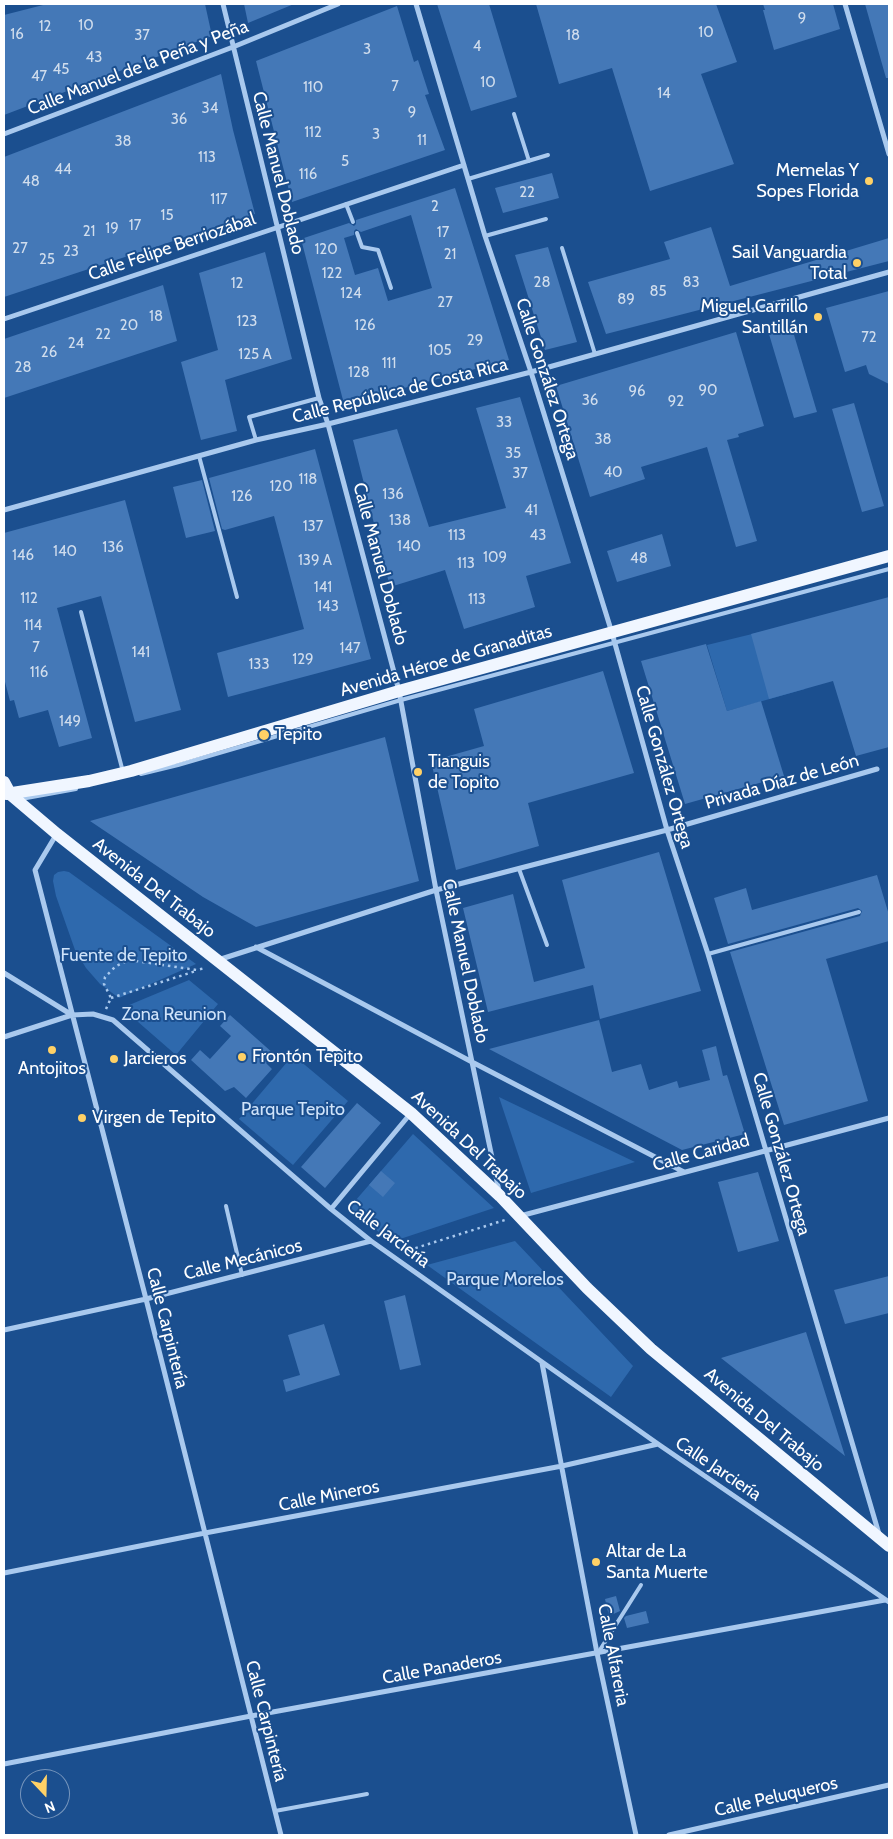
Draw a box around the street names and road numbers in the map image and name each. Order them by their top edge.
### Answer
street label: Calle Manuel de la Peña y Peña [24,16,252,120]
street label: Calle Manuel Doblado [247,89,309,257]
street label: Calle Felipe Berriozábal [86,208,258,286]
street label: Calle González Ortega [511,295,583,463]
street label: Calle República de Costa Rica [290,354,510,428]
street label: Calle Manuel Doblado [348,480,412,648]
street label: Avenida Héroe de Granaditas [338,620,554,702]
street label: Calle González Ortega [630,683,698,851]
street label: Privada Díaz de León [703,750,861,814]
street label: Avenida Del Trabajo [88,833,220,943]
street label: Calle Manuel Doblado [437,877,493,1045]
street label: Calle González Ortega [747,1070,815,1238]
street label: Avenida Del Trabajo [407,1086,531,1204]
street label: Calle Caridad [650,1130,752,1176]
street label: Calle Jarciería [342,1196,434,1272]
street label: Calle Mecánicos [182,1235,304,1285]
street label: Calle Carpintería [142,1265,192,1391]
street label: Avenida Del Trabajo [700,1364,828,1476]
street label: Calle Jarciería [671,1432,765,1506]
street label: Calle Mineros [277,1476,381,1516]
street label: Calle Alfareria [592,1602,634,1708]
street label: Calle Panaderos [381,1647,503,1689]
street label: Calle Carpintería [241,1658,291,1784]
street label: Calle Peluqueros [712,1772,840,1822]

